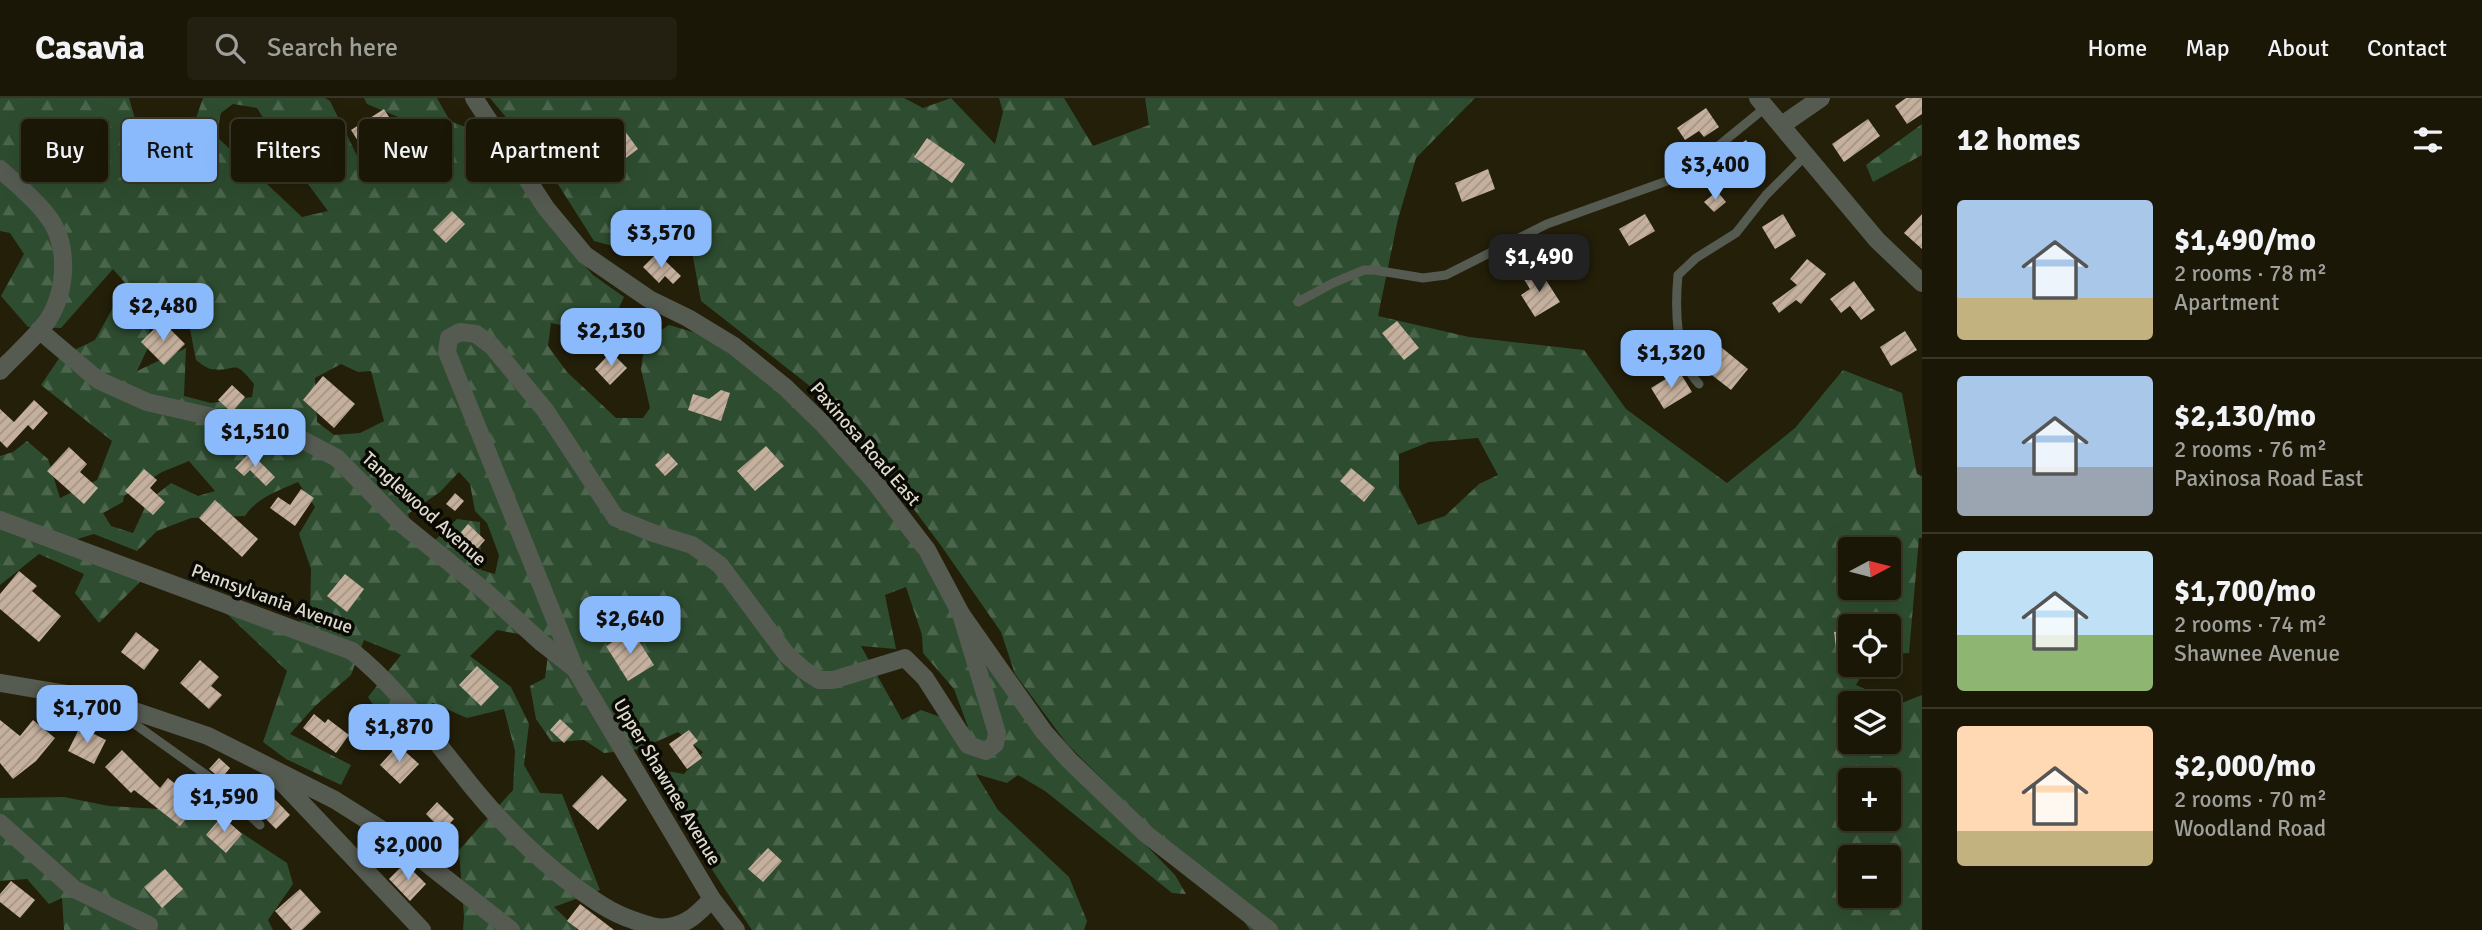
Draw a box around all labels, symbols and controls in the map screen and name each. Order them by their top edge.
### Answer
search box [187,17,677,80]
text: Casavia [35,28,145,69]
icon: search [211,29,249,67]
text: Search here [267,32,398,64]
text: Home [2087,33,2147,63]
text: Map [2185,33,2230,63]
text: About [2268,33,2329,63]
text: Contact [2367,33,2447,63]
chip: Buy [21,119,108,182]
chip: Rent [122,119,217,182]
chip: Filters [231,119,345,182]
chip: New [359,119,452,182]
chip: Apartment [466,119,624,182]
icon: filters [2409,121,2447,159]
text: 12 homes [1957,122,2080,159]
pin: $3,400 [1658,142,1772,202]
text: $3,400 [1681,150,1749,179]
pin: $3,570 [604,211,718,270]
text: $3,570 [627,218,695,247]
text: $1,490/mo [2174,222,2316,259]
icon: home [2013,228,2097,312]
pin: $1,490 [1482,234,1596,294]
text: $1,490 [1505,242,1573,271]
text: 2 rooms · 78 m² [2174,259,2327,288]
pin: $2,480 [106,284,220,343]
text: Apartment [2174,288,2279,317]
text: $2,480 [129,291,197,320]
pin: $2,130 [554,308,668,368]
text: $2,130 [577,316,645,345]
pin: $1,320 [1614,330,1728,390]
text: $1,320 [1637,338,1705,367]
street label: Paxinosa Road East [805,377,926,511]
text: $2,130/mo [2174,398,2316,435]
icon: home [2013,404,2097,488]
pin: $1,510 [198,410,312,469]
text: $1,510 [221,417,289,446]
text: 2 rooms · 76 m² [2174,435,2327,464]
street label: Tanglewood Avenue [357,447,491,571]
text: Paxinosa Road East [2174,464,2363,493]
north arrow [1838,537,1900,600]
map controls [1838,537,1901,908]
street label: Pennsylvania Avenue [188,559,356,639]
text: $1,700/mo [2174,573,2316,610]
icon: home [2013,579,2097,663]
pin: $2,640 [573,596,687,656]
text: $2,640 [596,604,664,633]
text: 2 rooms · 74 m² [2174,610,2327,639]
button: locate [1838,614,1901,677]
text: Shawnee Avenue [2174,639,2340,668]
pin: $1,700 [30,686,144,745]
button: layers [1838,691,1901,754]
text: $1,700 [53,693,121,722]
street label: Upper Shawnee Avenue [608,694,726,870]
pin: $1,870 [342,704,456,764]
text: $1,870 [365,712,433,741]
text: $2,000/mo [2174,748,2316,785]
icon: home [2013,754,2097,838]
button: + [1838,768,1901,831]
pin: $1,590 [167,774,281,834]
text: $1,590 [190,782,258,811]
text: 2 rooms · 70 m² [2174,785,2327,814]
text: Woodland Road [2174,814,2326,843]
pin: $2,000 [351,822,465,882]
text: $2,000 [374,830,442,859]
button: − [1838,845,1901,908]

